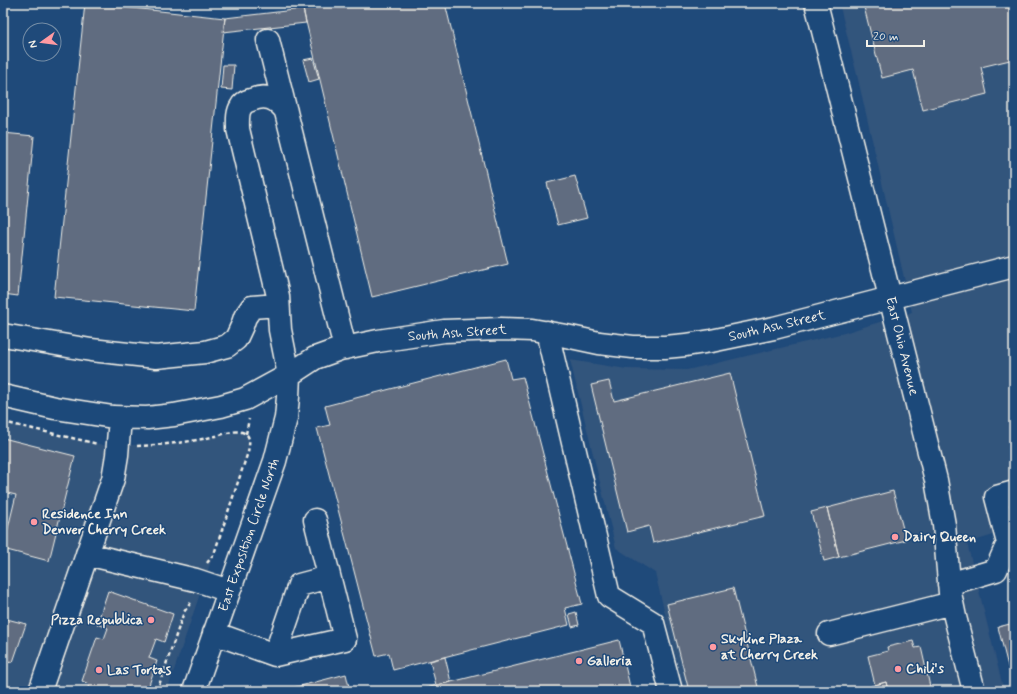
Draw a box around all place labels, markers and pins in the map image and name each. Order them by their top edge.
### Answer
place label: Residence Inn Denver Cherry Creek [42,505,166,539]
marker: Residence Inn Denver Cherry Creek [29,517,39,527]
place label: Dairy Queen [903,528,976,546]
marker: Dairy Queen [890,532,900,542]
place label: Pizza Republica [51,611,143,629]
marker: Pizza Republica [146,615,156,625]
place label: Skyline Plaza at Cherry Creek [721,630,818,664]
marker: Skyline Plaza at Cherry Creek [708,642,718,652]
place label: Galleria [587,652,632,670]
marker: Galleria [574,656,584,666]
place label: Chili's [906,660,945,678]
place label: Las Tortas [107,661,172,679]
marker: Chili's [893,664,903,674]
marker: Las Tortas [94,665,104,675]

